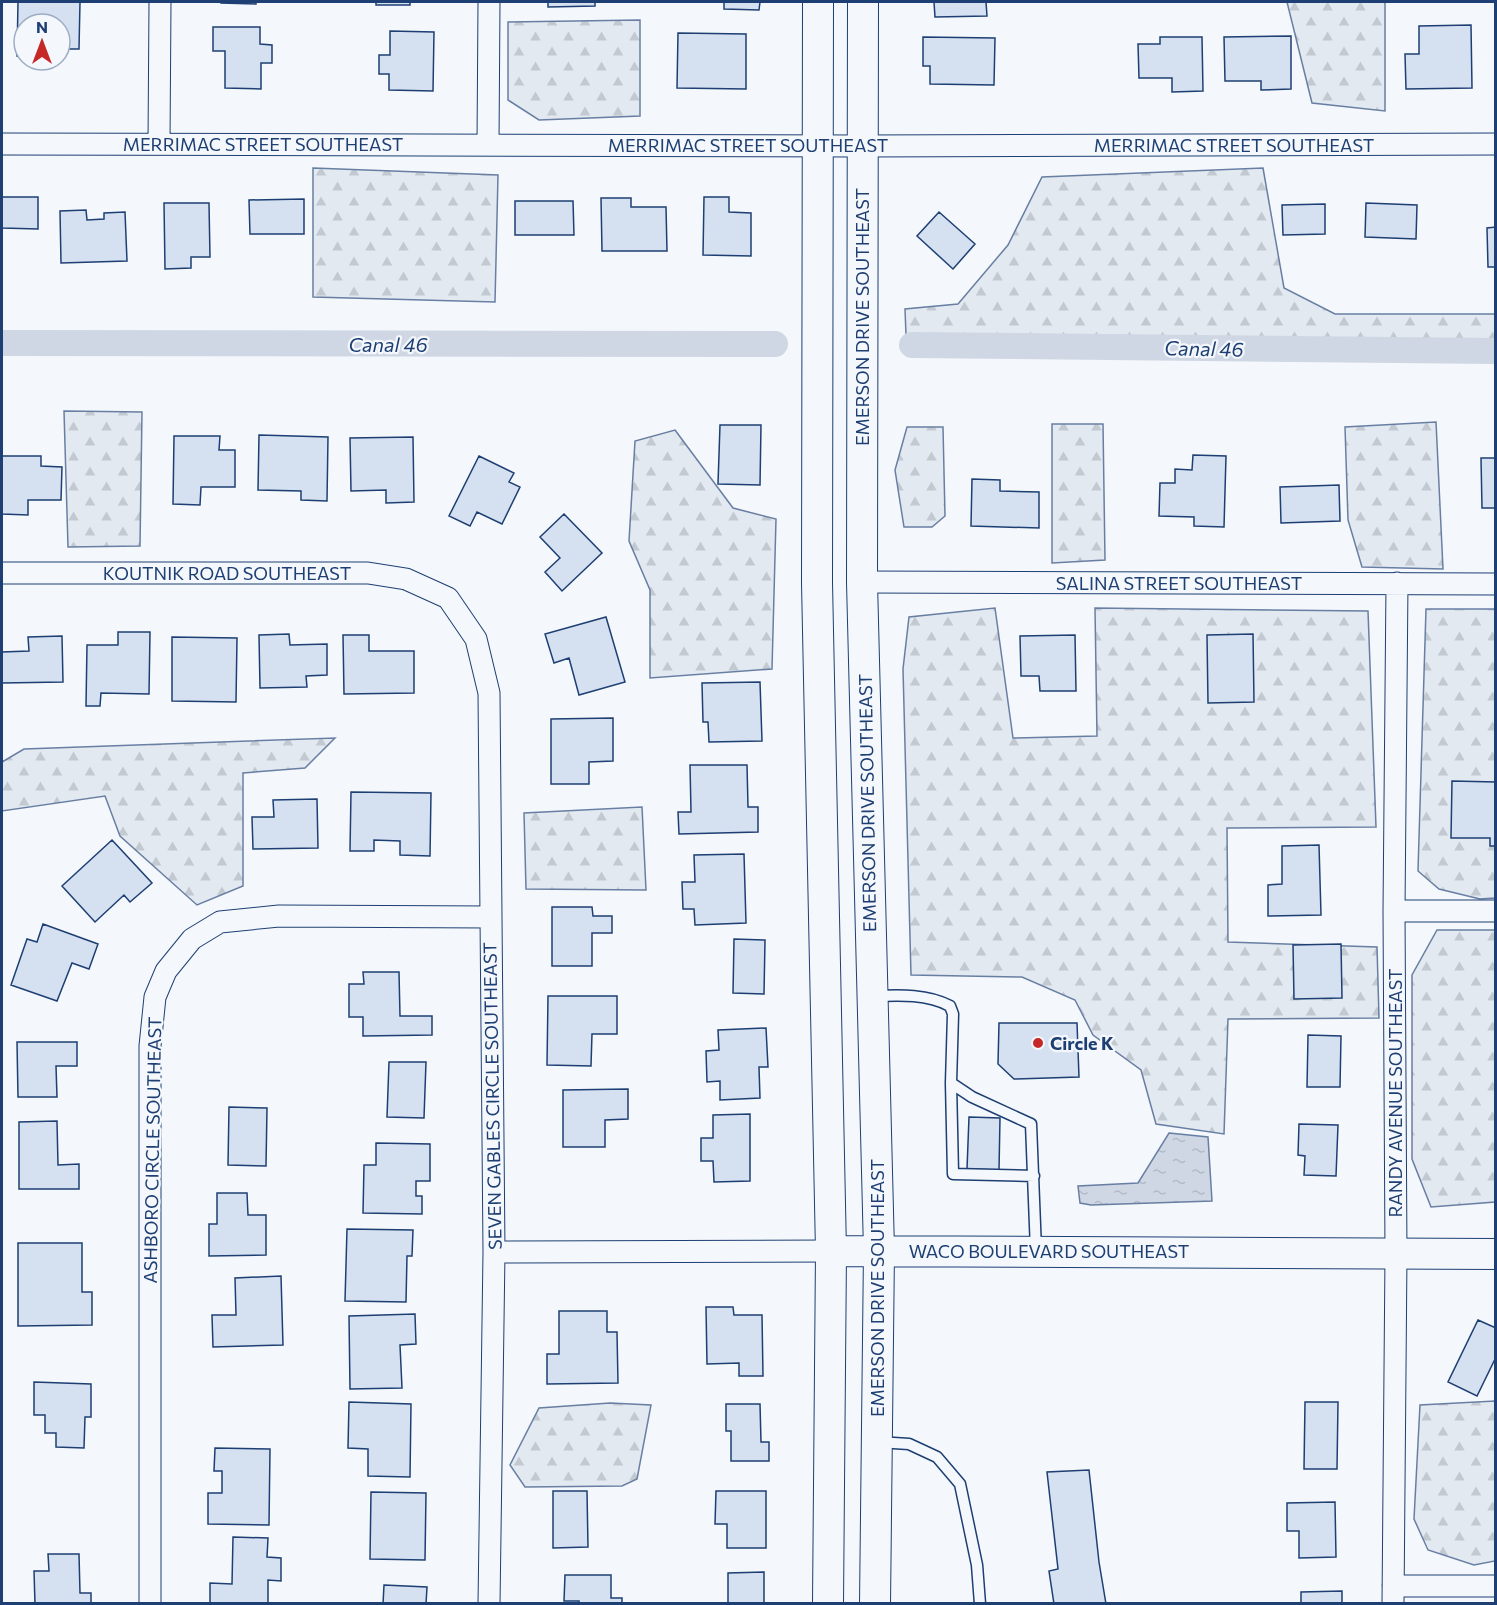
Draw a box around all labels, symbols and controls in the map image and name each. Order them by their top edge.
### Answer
north arrow [12,12,72,72]
text: N [36,17,48,36]
street label: MERRIMAC STREET SOUTHEAST [123,133,403,155]
street label: MERRIMAC STREET SOUTHEAST [608,134,888,156]
street label: MERRIMAC STREET SOUTHEAST [1094,134,1374,156]
street label: EMERSON DRIVE SOUTHEAST [851,188,873,446]
water label: Canal 46 [348,332,428,356]
water label: Canal 46 [1164,335,1244,361]
street label: KOUTNIK ROAD SOUTHEAST [103,562,351,584]
street label: SALINA STREET SOUTHEAST [1056,572,1302,594]
street label: EMERSON DRIVE SOUTHEAST [854,674,880,932]
street label: SEVEN GABLES CIRCLE SOUTHEAST [478,942,506,1250]
street label: RANDY AVENUE SOUTHEAST [1384,968,1406,1218]
street label: ASHBORO CIRCLE SOUTHEAST [139,1016,165,1284]
place label: Circle K [1050,1032,1114,1054]
marker: Circle K [1031,1036,1045,1050]
street label: EMERSON DRIVE SOUTHEAST [866,1159,888,1417]
street label: WACO BOULEVARD SOUTHEAST [909,1240,1189,1262]

